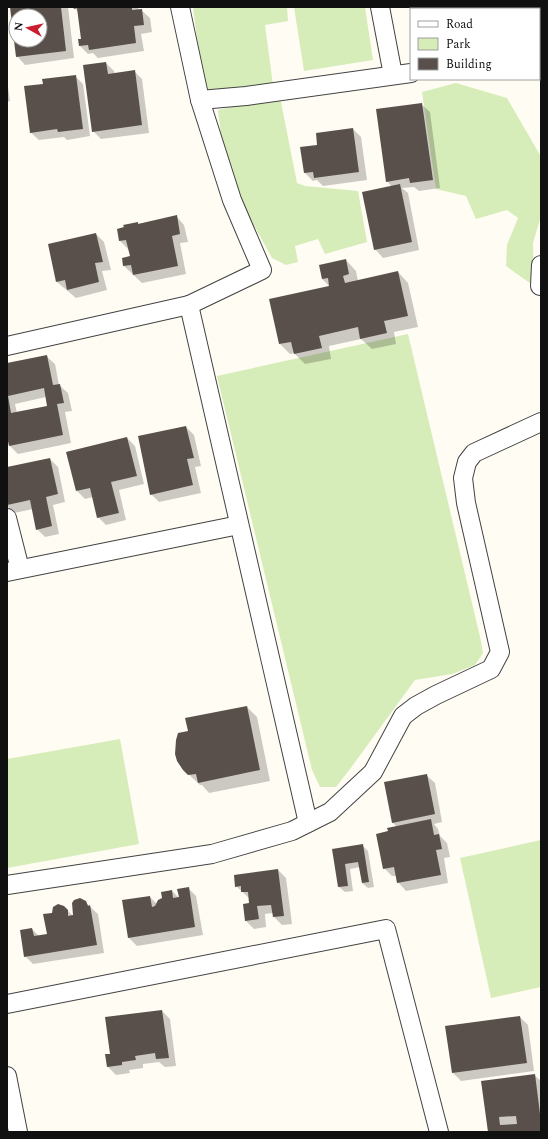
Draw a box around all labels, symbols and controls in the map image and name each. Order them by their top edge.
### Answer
north arrow [8,8,48,48]
legend [410,8,540,80]
text: Road [446,15,473,34]
text: N [10,21,28,32]
text: Park [446,35,471,54]
text: Building [446,55,492,74]

